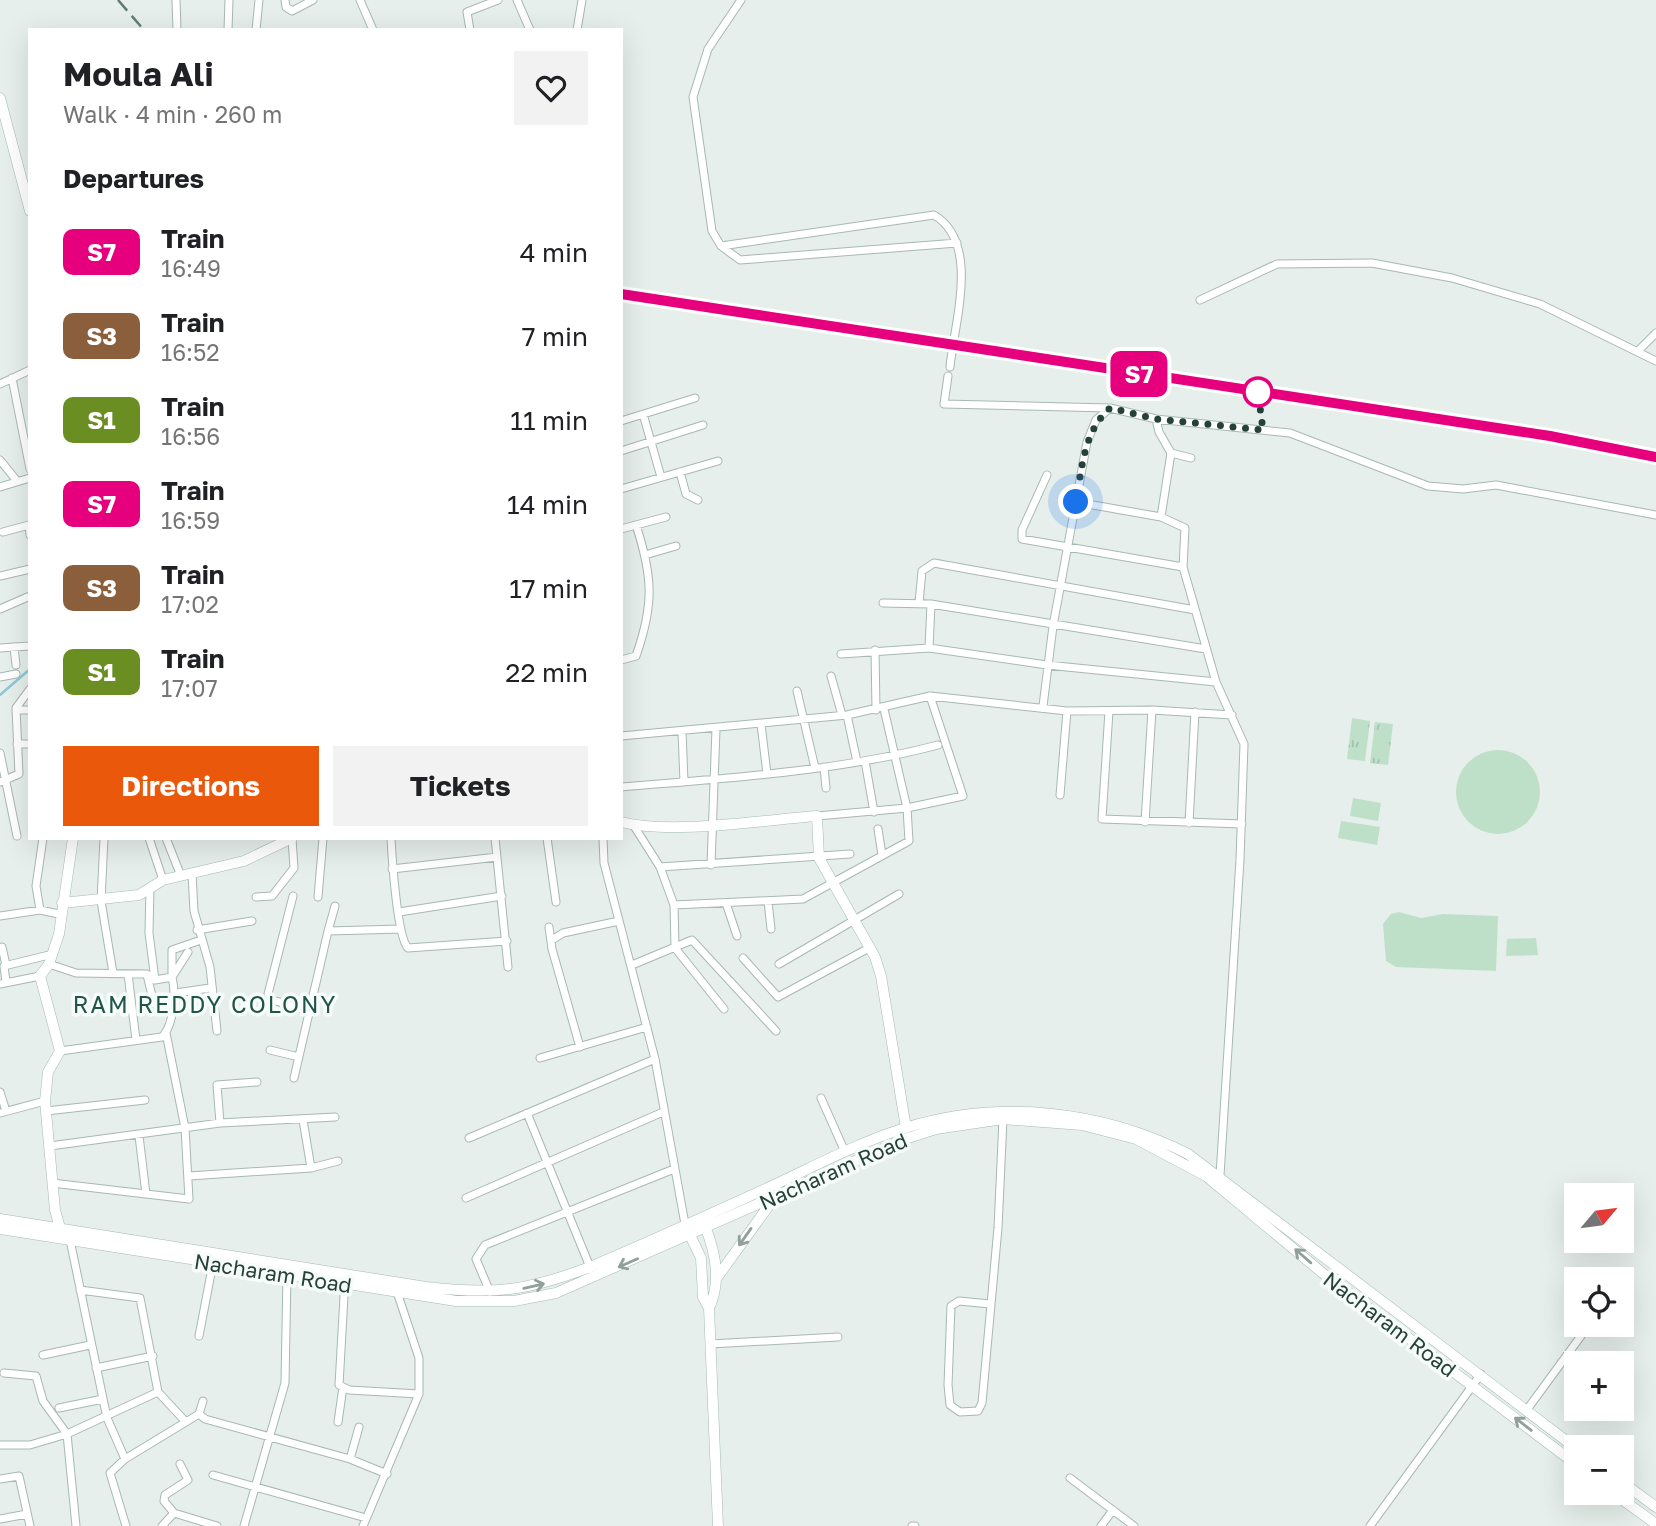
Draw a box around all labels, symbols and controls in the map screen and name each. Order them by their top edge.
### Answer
button: heart [514,51,588,125]
text: Moula Ali [63,54,213,93]
text: Walk · 4 min · 260 m [63,100,282,128]
text: Departures [63,163,204,194]
text: Train [161,223,225,254]
text: S7 [87,237,116,266]
text: 4 min [520,237,588,268]
text: 16:49 [161,254,221,282]
text: Train [161,307,225,338]
text: S3 [86,321,117,350]
text: 7 min [522,321,588,352]
text: 16:52 [161,338,220,366]
line badge: S7 [1108,351,1170,397]
text: S7 [1124,359,1154,388]
unlabelled marker [1243,377,1273,407]
text: Train [161,391,225,422]
text: S1 [87,405,116,434]
text: 11 min [510,405,588,436]
text: 16:56 [161,422,220,450]
text: Train [161,475,225,506]
your location [1058,484,1093,519]
text: S7 [87,489,116,518]
text: 14 min [507,489,588,520]
text: 16:59 [161,506,220,534]
text: Train [161,559,225,590]
text: S3 [86,573,117,602]
text: 17 min [509,573,588,604]
text: 17:02 [161,590,219,618]
text: Train [161,643,225,674]
text: S1 [87,657,116,686]
text: 22 min [505,657,588,688]
text: 17:07 [161,674,218,702]
button: Directions [63,746,319,826]
button: Tickets [333,746,588,826]
district label: RAM REDDY COLONY [73,990,337,1018]
street label: Nacharam Road [755,1127,911,1215]
north arrow [1564,1183,1634,1253]
map controls [1564,1183,1634,1505]
one-way arrow [738,1227,752,1246]
street label: Nacharam Road [192,1248,354,1298]
one-way arrow [1295,1248,1313,1264]
one-way arrow [617,1257,639,1270]
street label: Nacharam Road [1319,1266,1461,1382]
button: locate [1564,1267,1634,1337]
one-way arrow [523,1279,545,1292]
button: + [1564,1351,1634,1421]
one-way arrow [1514,1416,1532,1431]
button: − [1564,1435,1634,1505]

